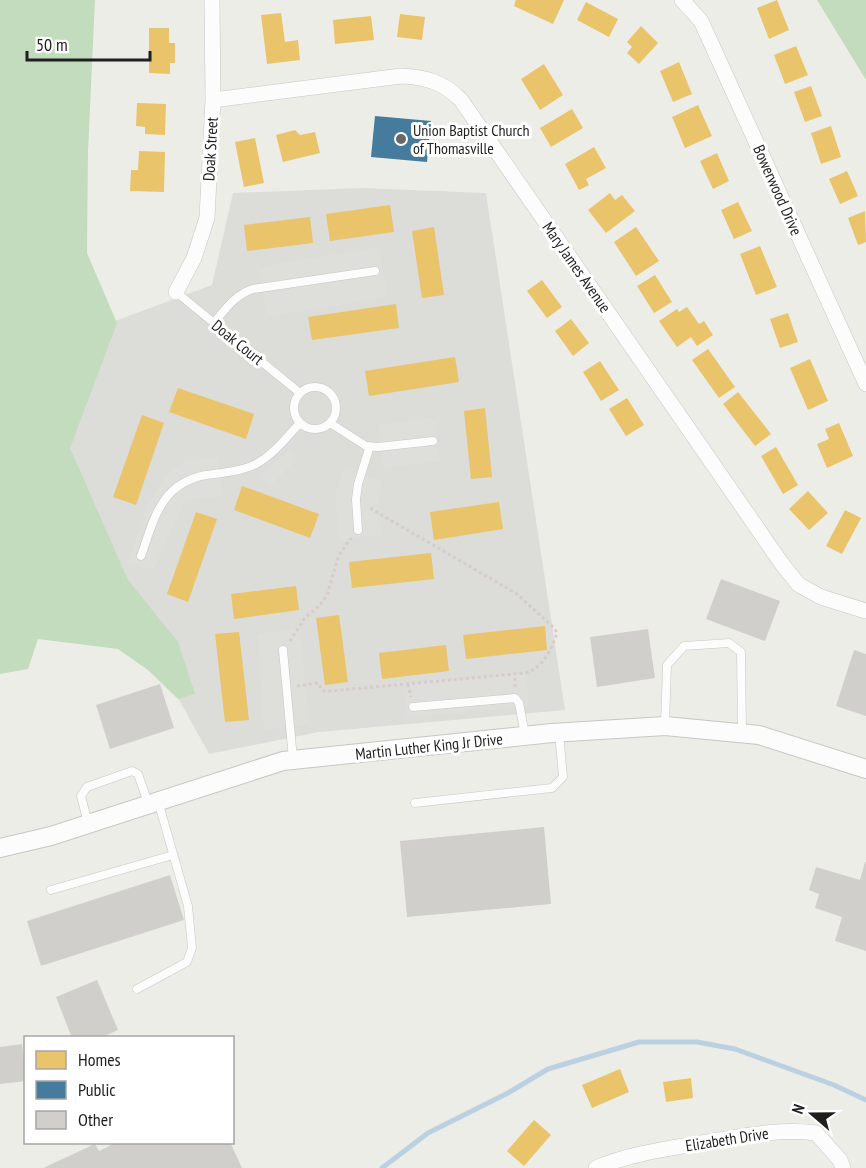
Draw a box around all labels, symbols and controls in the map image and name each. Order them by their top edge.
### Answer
scale bar [27,24,150,62]
text: 50 m [36,33,68,56]
street label: Doak Street [198,116,222,182]
place label: Union Baptist Church of Thomasville [413,120,530,158]
marker: Union Baptist Church of Thomasville [394,132,408,146]
street label: Bowerwood Drive [749,142,807,238]
street label: Mary James Avenue [538,218,616,316]
street label: Doak Court [208,315,268,369]
street label: Martin Luther King Jr Drive [354,728,504,764]
legend [24,1036,234,1144]
text: Homes [78,1048,121,1071]
text: Public [78,1078,116,1101]
north arrow [782,1084,842,1144]
text: N [787,1101,809,1116]
text: Other [78,1108,113,1131]
street label: Elizabeth Drive [684,1123,770,1155]

